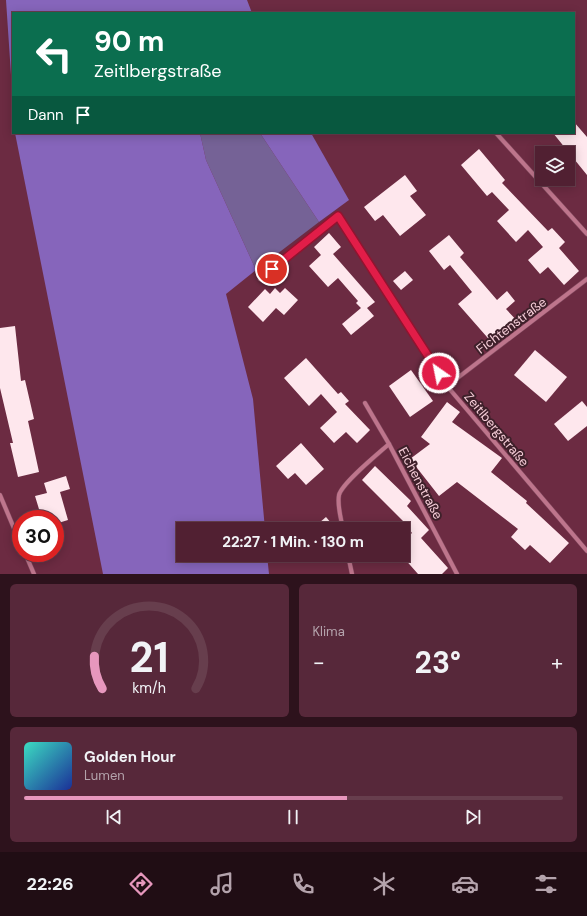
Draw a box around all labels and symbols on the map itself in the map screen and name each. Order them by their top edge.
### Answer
pin [255,252,289,286]
street label: Fichtenstraße [473,293,550,357]
position arrow [418,352,460,394]
street label: Zeitlbergstraße [461,389,533,470]
street label: Eichenstraße [394,444,447,522]
speed limit sign: 30 [12,510,64,562]

